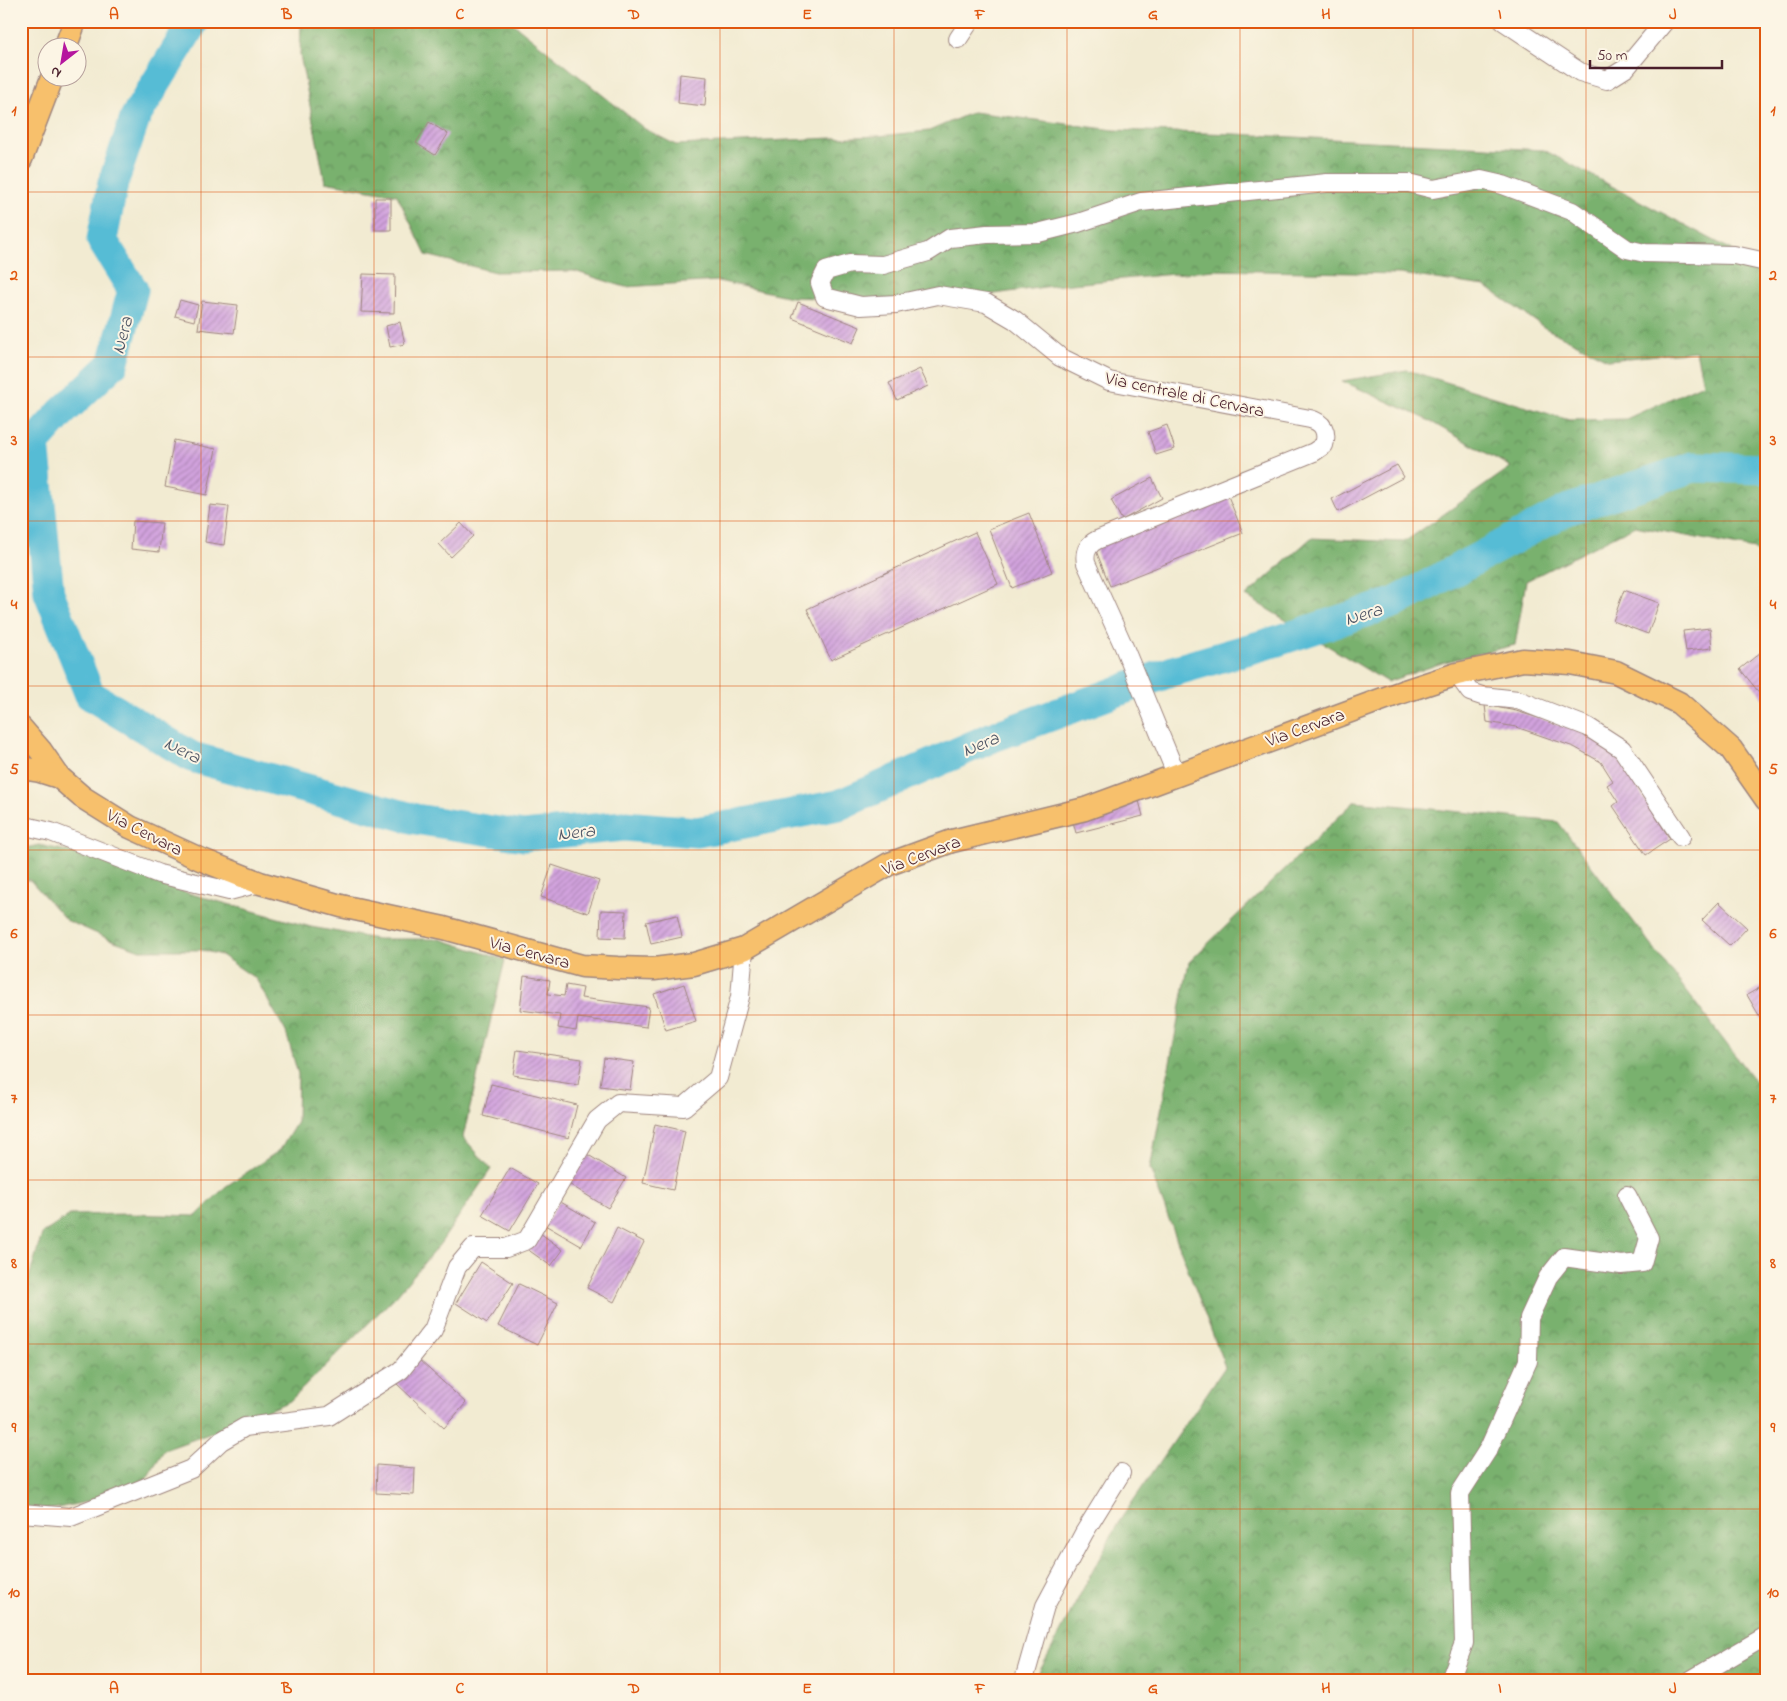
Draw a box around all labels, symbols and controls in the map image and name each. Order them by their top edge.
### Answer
text: A [109,3,119,27]
text: B [281,3,293,27]
text: C [456,3,465,27]
text: D [627,3,640,27]
text: E [802,3,812,27]
text: F [974,3,986,27]
text: G [1148,3,1158,27]
text: H [1321,3,1331,27]
text: I [1498,3,1502,27]
text: J [1669,3,1677,27]
north arrow [38,38,88,88]
scale bar [1590,38,1722,70]
text: 50 m [1597,45,1628,67]
text: N [47,60,66,83]
text: 1 [11,99,17,123]
text: 1 [1770,99,1776,123]
text: 2 [9,264,18,288]
text: 2 [1768,264,1777,288]
water label: Nera [106,313,141,357]
street label: Via centrale di Cervara [1102,366,1267,426]
text: 3 [10,429,18,453]
text: 3 [1769,429,1777,453]
text: 4 [10,593,18,617]
text: 4 [1769,593,1777,617]
water label: Nera [1342,597,1386,634]
street label: Via Cervara [1262,703,1349,756]
water label: Nera [958,725,1004,765]
water label: Nera [159,731,205,772]
text: 5 [9,758,19,782]
text: 5 [1768,758,1778,782]
street label: Via Cervara [101,803,187,864]
water label: Nera [556,818,597,849]
street label: Via Cervara [878,830,965,884]
text: 6 [9,922,18,946]
text: 6 [1768,922,1777,946]
street label: Via Cervara [485,930,573,977]
text: 7 [11,1087,18,1111]
text: 7 [1770,1087,1777,1111]
text: 8 [10,1252,17,1276]
text: 8 [1769,1252,1776,1276]
text: 9 [11,1416,17,1440]
text: 9 [1770,1416,1776,1440]
text: 10 [8,1581,20,1605]
text: 10 [1767,1581,1779,1605]
text: A [109,1677,119,1701]
text: B [281,1677,293,1701]
text: C [456,1677,465,1701]
text: D [627,1677,640,1701]
text: E [802,1677,812,1701]
text: F [974,1677,986,1701]
text: G [1148,1677,1158,1701]
text: H [1321,1677,1331,1701]
text: I [1498,1677,1502,1701]
text: J [1669,1677,1677,1701]

